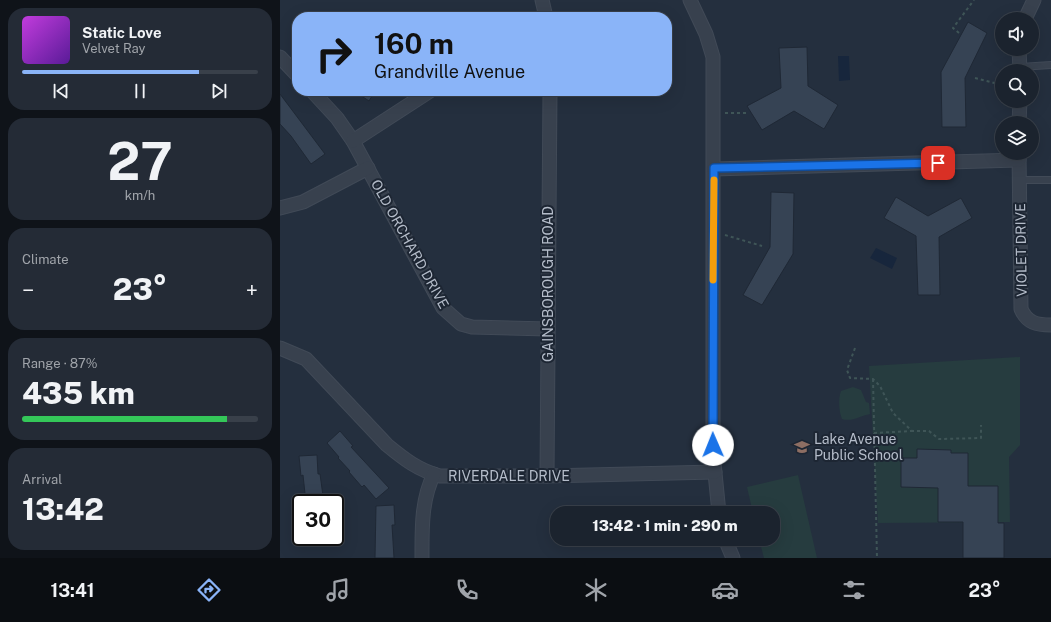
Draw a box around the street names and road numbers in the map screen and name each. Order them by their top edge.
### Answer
street label: OLD ORCHARD DRIVE [368,177,452,311]
street label: VIOLET DRIVE [1012,203,1030,297]
street label: GAINSBOROUGH ROAD [540,206,556,362]
street label: RIVERDALE DRIVE [448,468,570,484]

